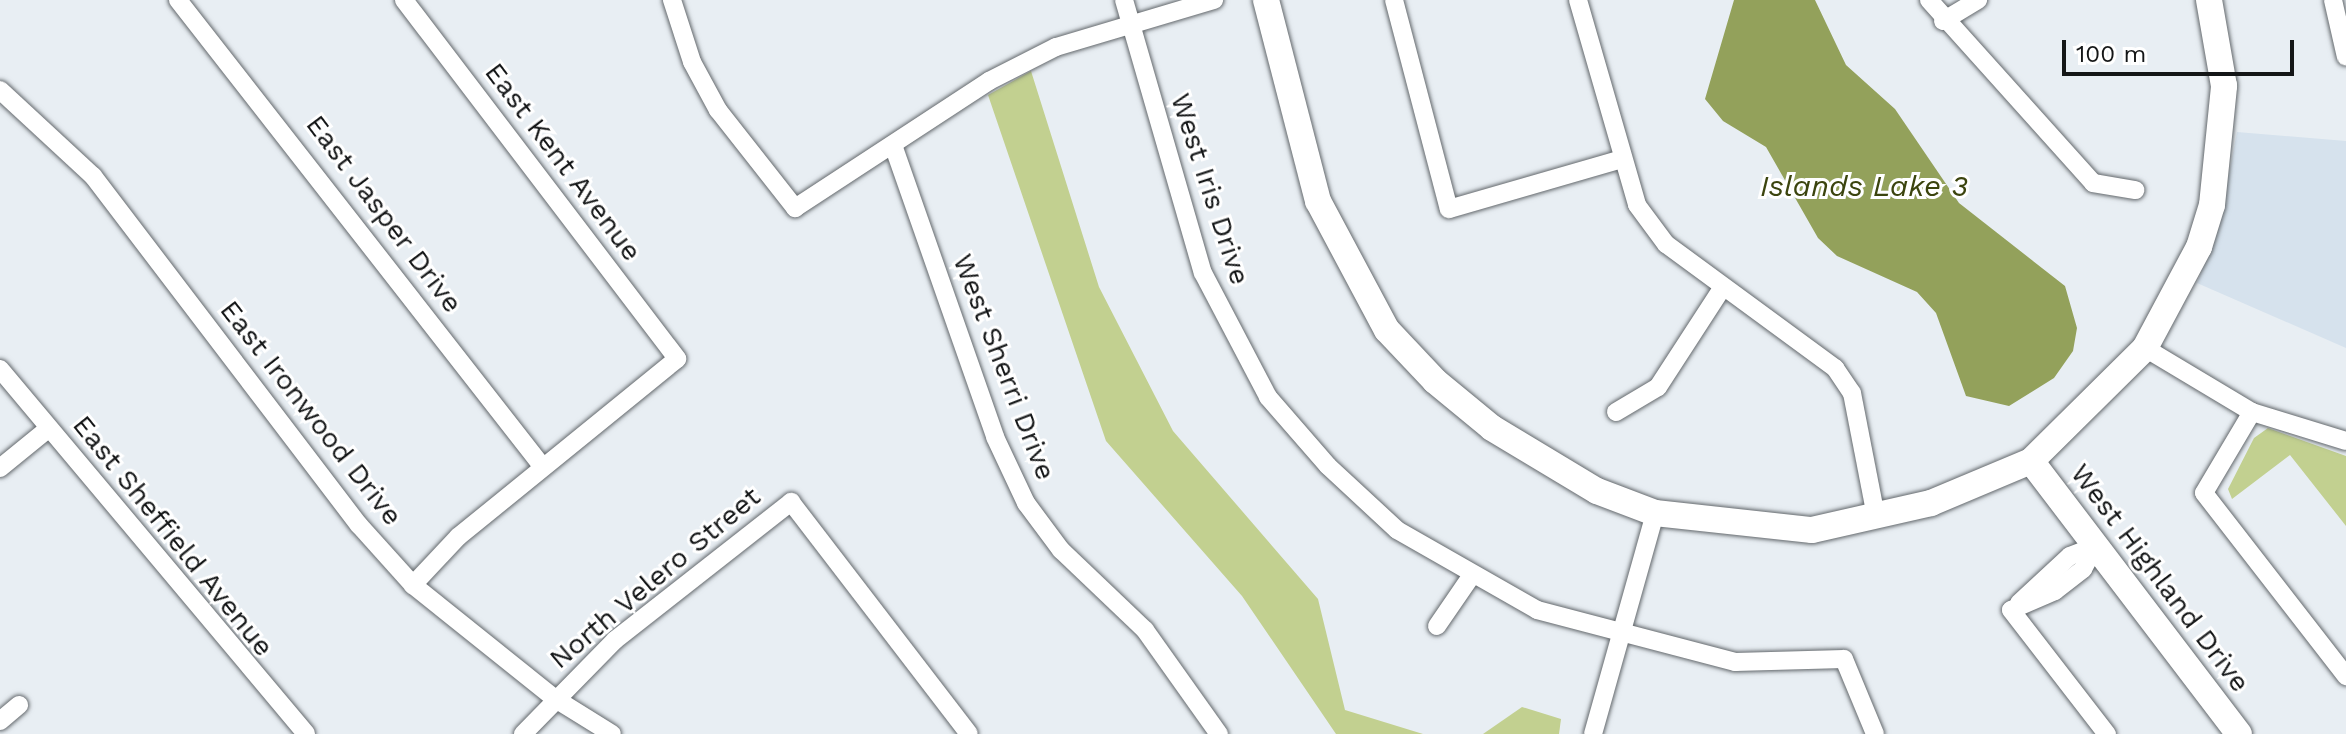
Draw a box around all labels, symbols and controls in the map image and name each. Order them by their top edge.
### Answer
scale bar [2066,24,2298,74]
text: 100 m [2076,40,2146,68]
street label: East Kent Avenue [477,56,649,268]
street label: West Iris Drive [1163,89,1257,289]
street label: East Jasper Drive [298,108,470,320]
water label: Islands Lake 3 [1760,168,1968,204]
street label: West Sherri Drive [945,249,1063,485]
street label: East Ironwood Drive [213,294,409,532]
street label: East Sheffield Avenue [65,408,281,664]
street label: West Highland Drive [2063,457,2257,699]
street label: North Velero Street [542,480,768,676]

